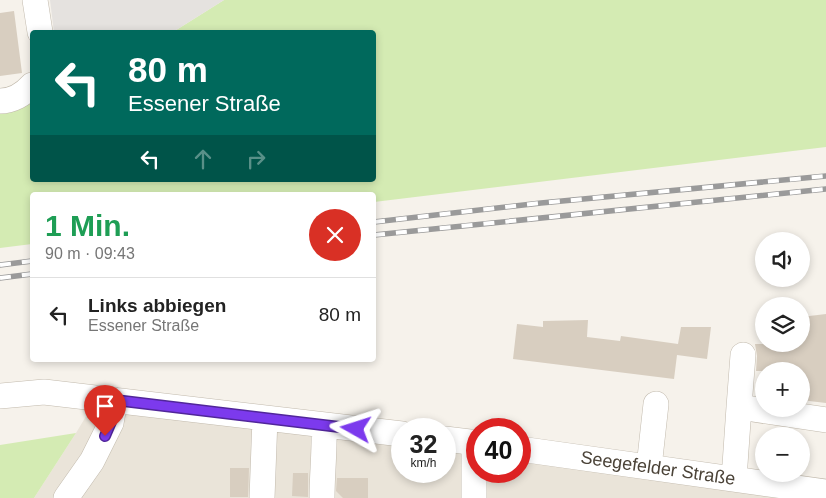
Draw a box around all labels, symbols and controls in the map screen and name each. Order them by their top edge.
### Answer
icon: left [45,50,110,115]
text: 80 m [128,50,208,89]
text: Essener Straße [128,91,281,116]
icon: left [136,145,164,173]
icon: ahead [189,145,217,173]
icon: right [242,145,270,173]
text: 1 Min. [45,209,130,242]
button: close [309,209,361,261]
map controls [755,232,810,482]
button: sound [755,232,810,287]
text: 90 m · 09:43 [45,245,135,262]
text: Links abbiegen [88,295,226,316]
button: layers [755,297,810,352]
icon: left [45,301,73,329]
text: 80 m [319,304,361,325]
text: Essener Straße [88,317,199,334]
button: + [755,362,810,417]
pin [84,385,126,436]
icon: arrive [91,392,119,420]
position arrow [329,402,381,454]
speed limit sign: 40 [466,418,531,483]
button: − [755,427,810,482]
text: 32 [410,430,437,458]
street label: Seegefelder Straße [579,447,737,489]
text: km/h [410,456,437,470]

